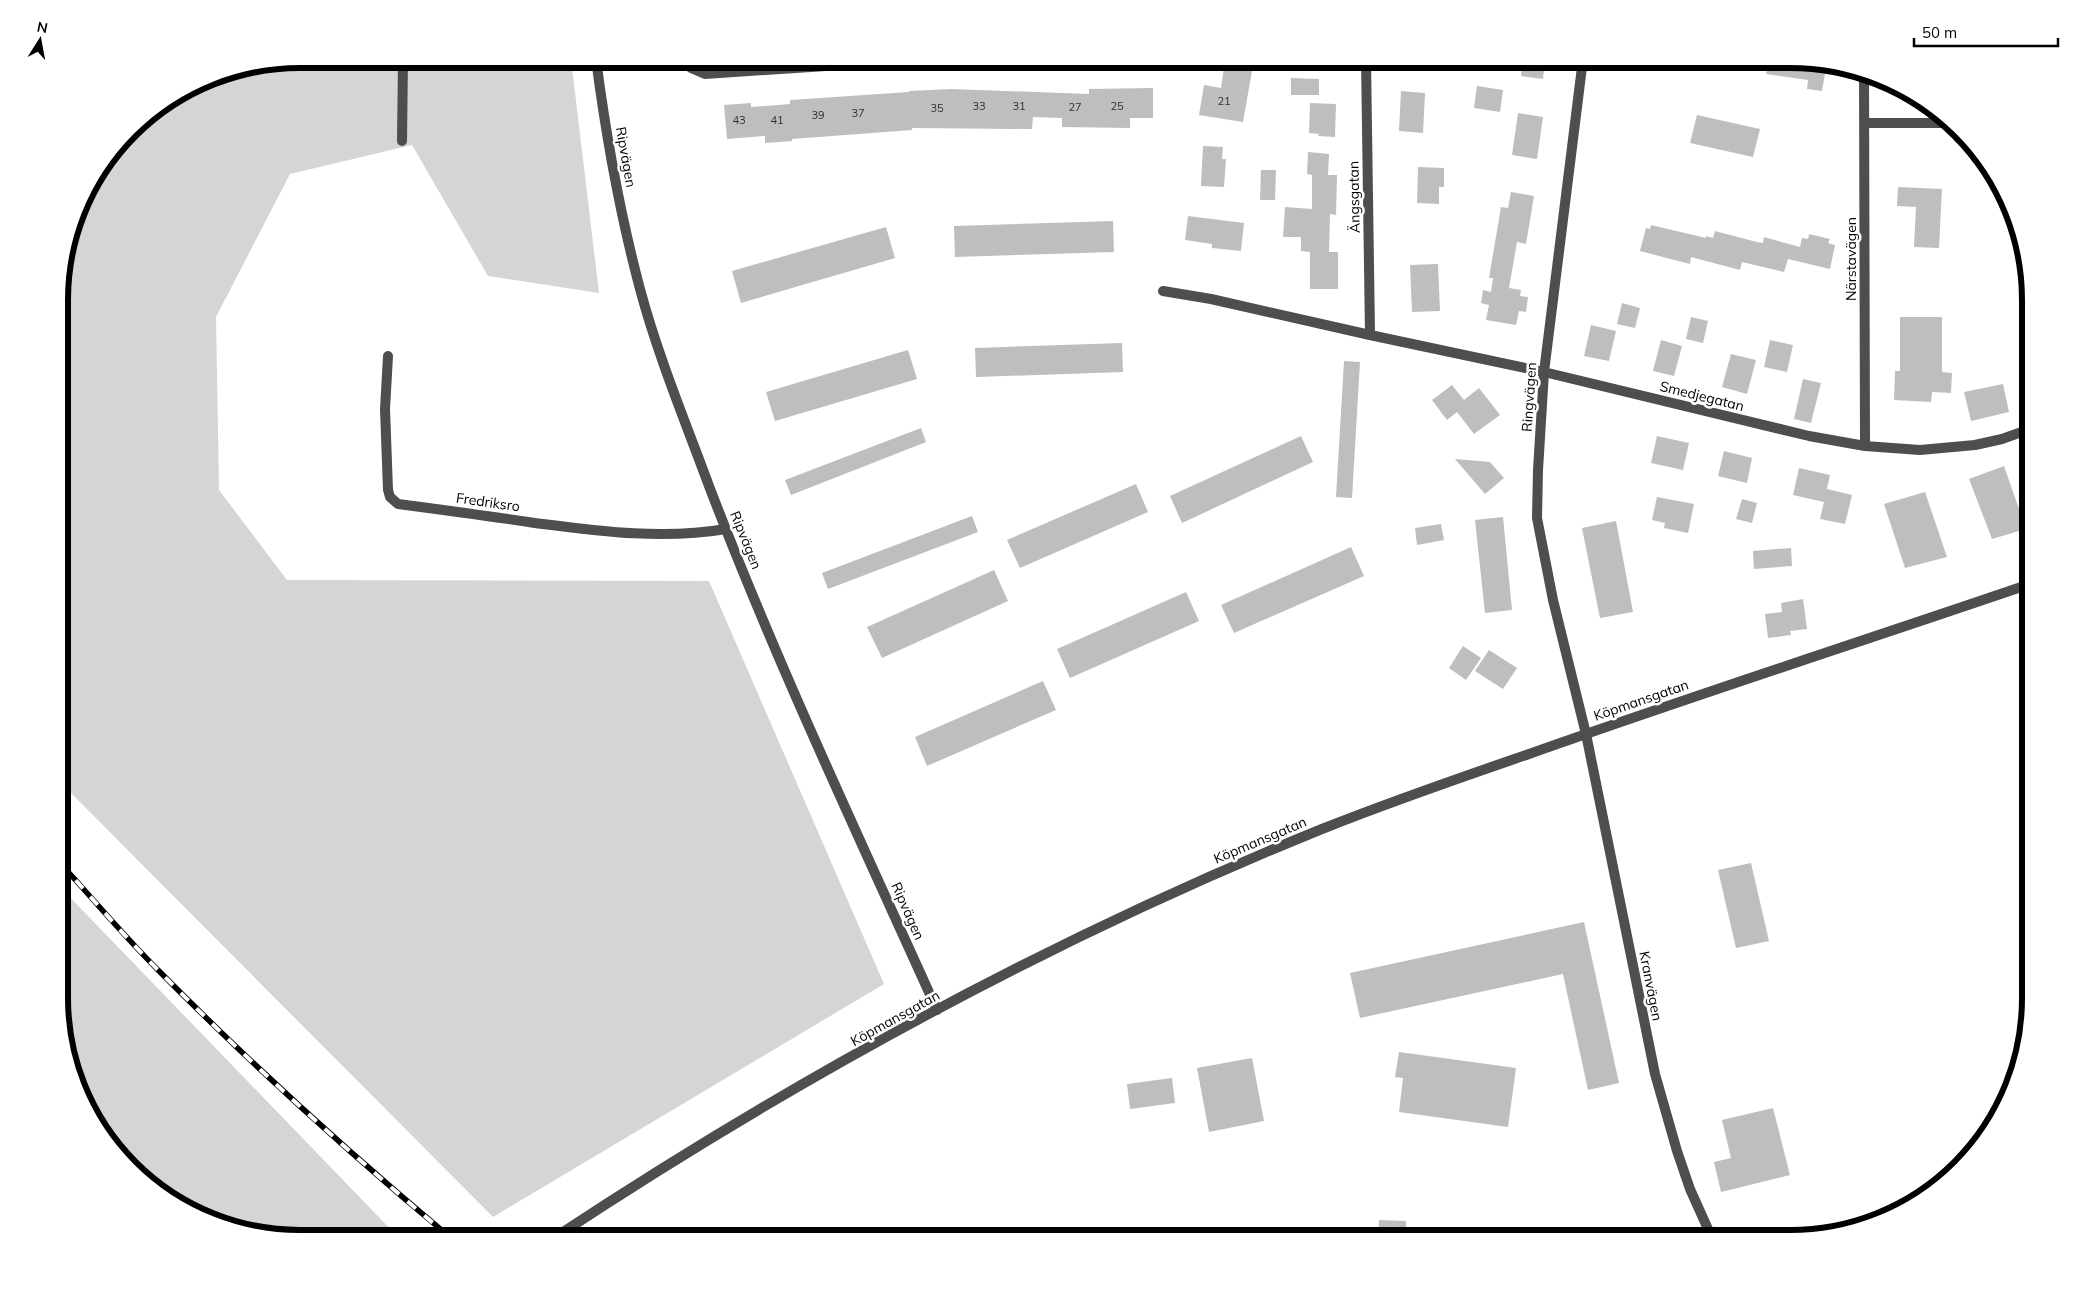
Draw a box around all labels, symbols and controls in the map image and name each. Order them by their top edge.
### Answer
north arrow [15,15,65,65]
scale bar [1914,15,2058,47]
text: N [36,17,49,37]
text: 50 m [1922,23,1957,42]
house number: 21 [1217,94,1231,108]
house number: 33 [972,99,986,113]
house number: 31 [1012,99,1026,113]
house number: 25 [1110,99,1124,113]
house number: 27 [1068,100,1082,114]
house number: 35 [930,101,944,115]
house number: 37 [851,106,865,120]
house number: 39 [811,108,825,122]
house number: 43 [732,113,746,127]
house number: 41 [770,113,784,127]
street label: Ripvägen [612,125,640,189]
street label: Ängsgatan [1344,161,1364,233]
street label: Närstavägen [1842,217,1860,301]
street label: Ringvägen [1518,362,1540,432]
street label: Smedjegatan [1658,377,1746,415]
street label: Fredriksro [455,489,521,515]
street label: Ripvägen [726,508,766,572]
street label: Köpmansgatan [1591,675,1691,725]
street label: Köpmansgatan [1211,812,1309,868]
street label: Ripvägen [887,879,929,943]
street label: Kranvägen [1635,950,1667,1022]
street label: Köpmansgatan [847,986,943,1050]

